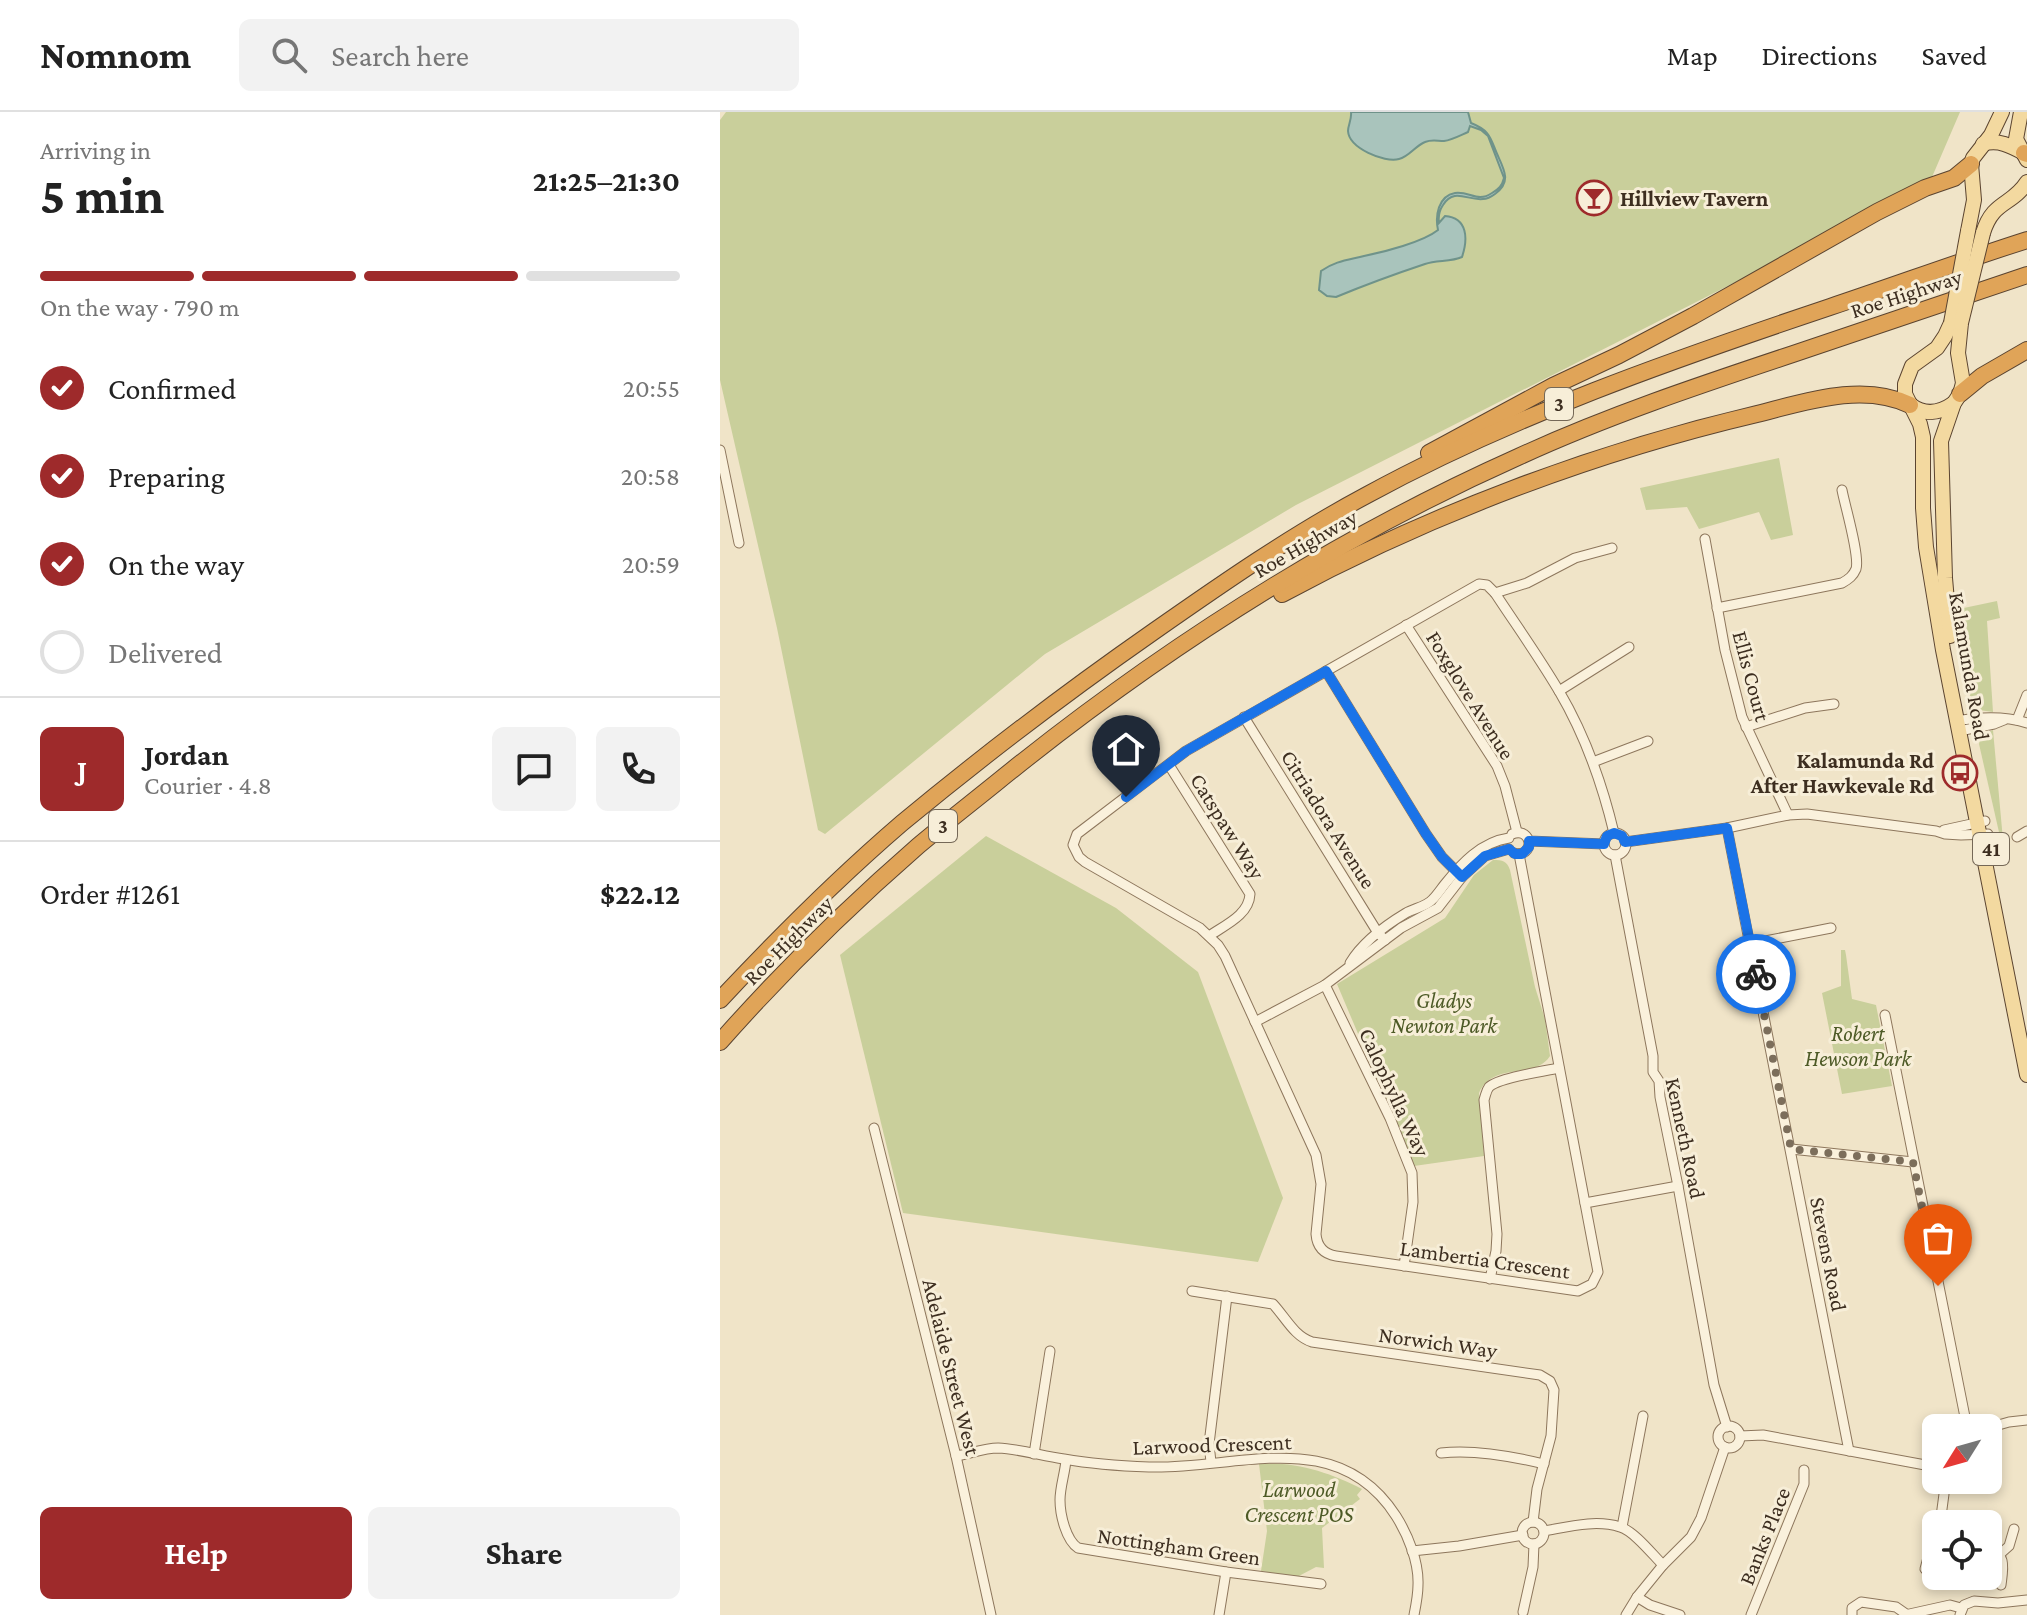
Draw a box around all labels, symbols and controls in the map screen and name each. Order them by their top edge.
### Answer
search box [239,19,799,91]
icon: search [267,33,311,77]
text: Nomnom [40,34,191,76]
text: Search here [331,39,469,72]
text: Map [1667,40,1718,71]
text: Directions [1762,40,1877,71]
text: Saved [1921,40,1987,71]
text: Arriving in [40,136,151,165]
text: 21:25–21:30 [533,164,680,197]
text: 5 min [40,166,164,224]
bar icon: Hillview Tavern [1575,179,1613,217]
place label: Hillview Tavern [1620,186,1769,211]
street label: Roe Highway [1847,263,1966,323]
text: On the way · 790 m [40,293,240,322]
icon: check [40,366,84,410]
text: Confirmed [108,372,236,405]
text: 20:55 [623,374,680,403]
road number: 3 [1545,388,1573,420]
icon: check [40,454,84,498]
text: Preparing [108,460,225,493]
text: 20:58 [621,462,680,491]
street label: Roe Highway [1249,503,1362,583]
icon: check [40,542,84,586]
text: On the way [108,548,244,581]
text: 20:59 [622,550,680,579]
street label: Kalamunda Road [1944,590,1995,743]
street label: Foxglove Avenue [1421,626,1520,764]
street label: Ellis Court [1727,628,1776,725]
text: Delivered [108,636,223,669]
pin [1092,715,1160,797]
button: chat [492,727,576,811]
button: phone [596,727,680,811]
icon: home [1104,727,1148,771]
text: Jordan [144,738,229,771]
street label: Citriadora Avenue [1276,745,1381,893]
place label: Kalamunda Rd After Hawkevale Rd [1750,748,1934,798]
text: J [77,753,87,786]
bus stop icon: Kalamunda Rd After Hawkevale Rd [1941,754,1979,792]
street label: Catspaw Way [1185,769,1270,885]
text: Courier · 4.8 [144,771,272,800]
road number: 3 [929,810,957,842]
road number: 41 [1973,833,2009,865]
text: Order #1261 [40,877,180,910]
text: $22.12 [600,877,680,910]
street label: Roe Highway [739,890,839,990]
courier [1716,934,1796,1014]
icon: bike [1734,952,1778,996]
park label: Gladys Newton Park [1391,988,1498,1038]
park label: Robert Hewson Park [1805,1021,1913,1071]
street label: Calophylla Way [1354,1024,1436,1161]
street label: Kenneth Road [1660,1075,1711,1201]
street label: Stevens Road [1805,1195,1852,1314]
pin [1904,1204,1972,1286]
icon: bag [1916,1216,1960,1260]
street label: Lambertia Crescent [1398,1235,1572,1284]
street label: Adelaide Street West [917,1276,986,1459]
street label: Norwich Way [1377,1322,1500,1363]
north arrow [1922,1414,2002,1494]
map controls [1922,1414,2002,1590]
street label: Larwood Crescent [1132,1429,1293,1460]
park label: Larwood Crescent POS [1244,1477,1354,1527]
street label: Banks Place [1734,1484,1795,1589]
button: Help [40,1507,352,1599]
button: Share [368,1507,680,1599]
button: locate [1922,1510,2002,1590]
street label: Nottingham Green [1096,1523,1262,1570]

